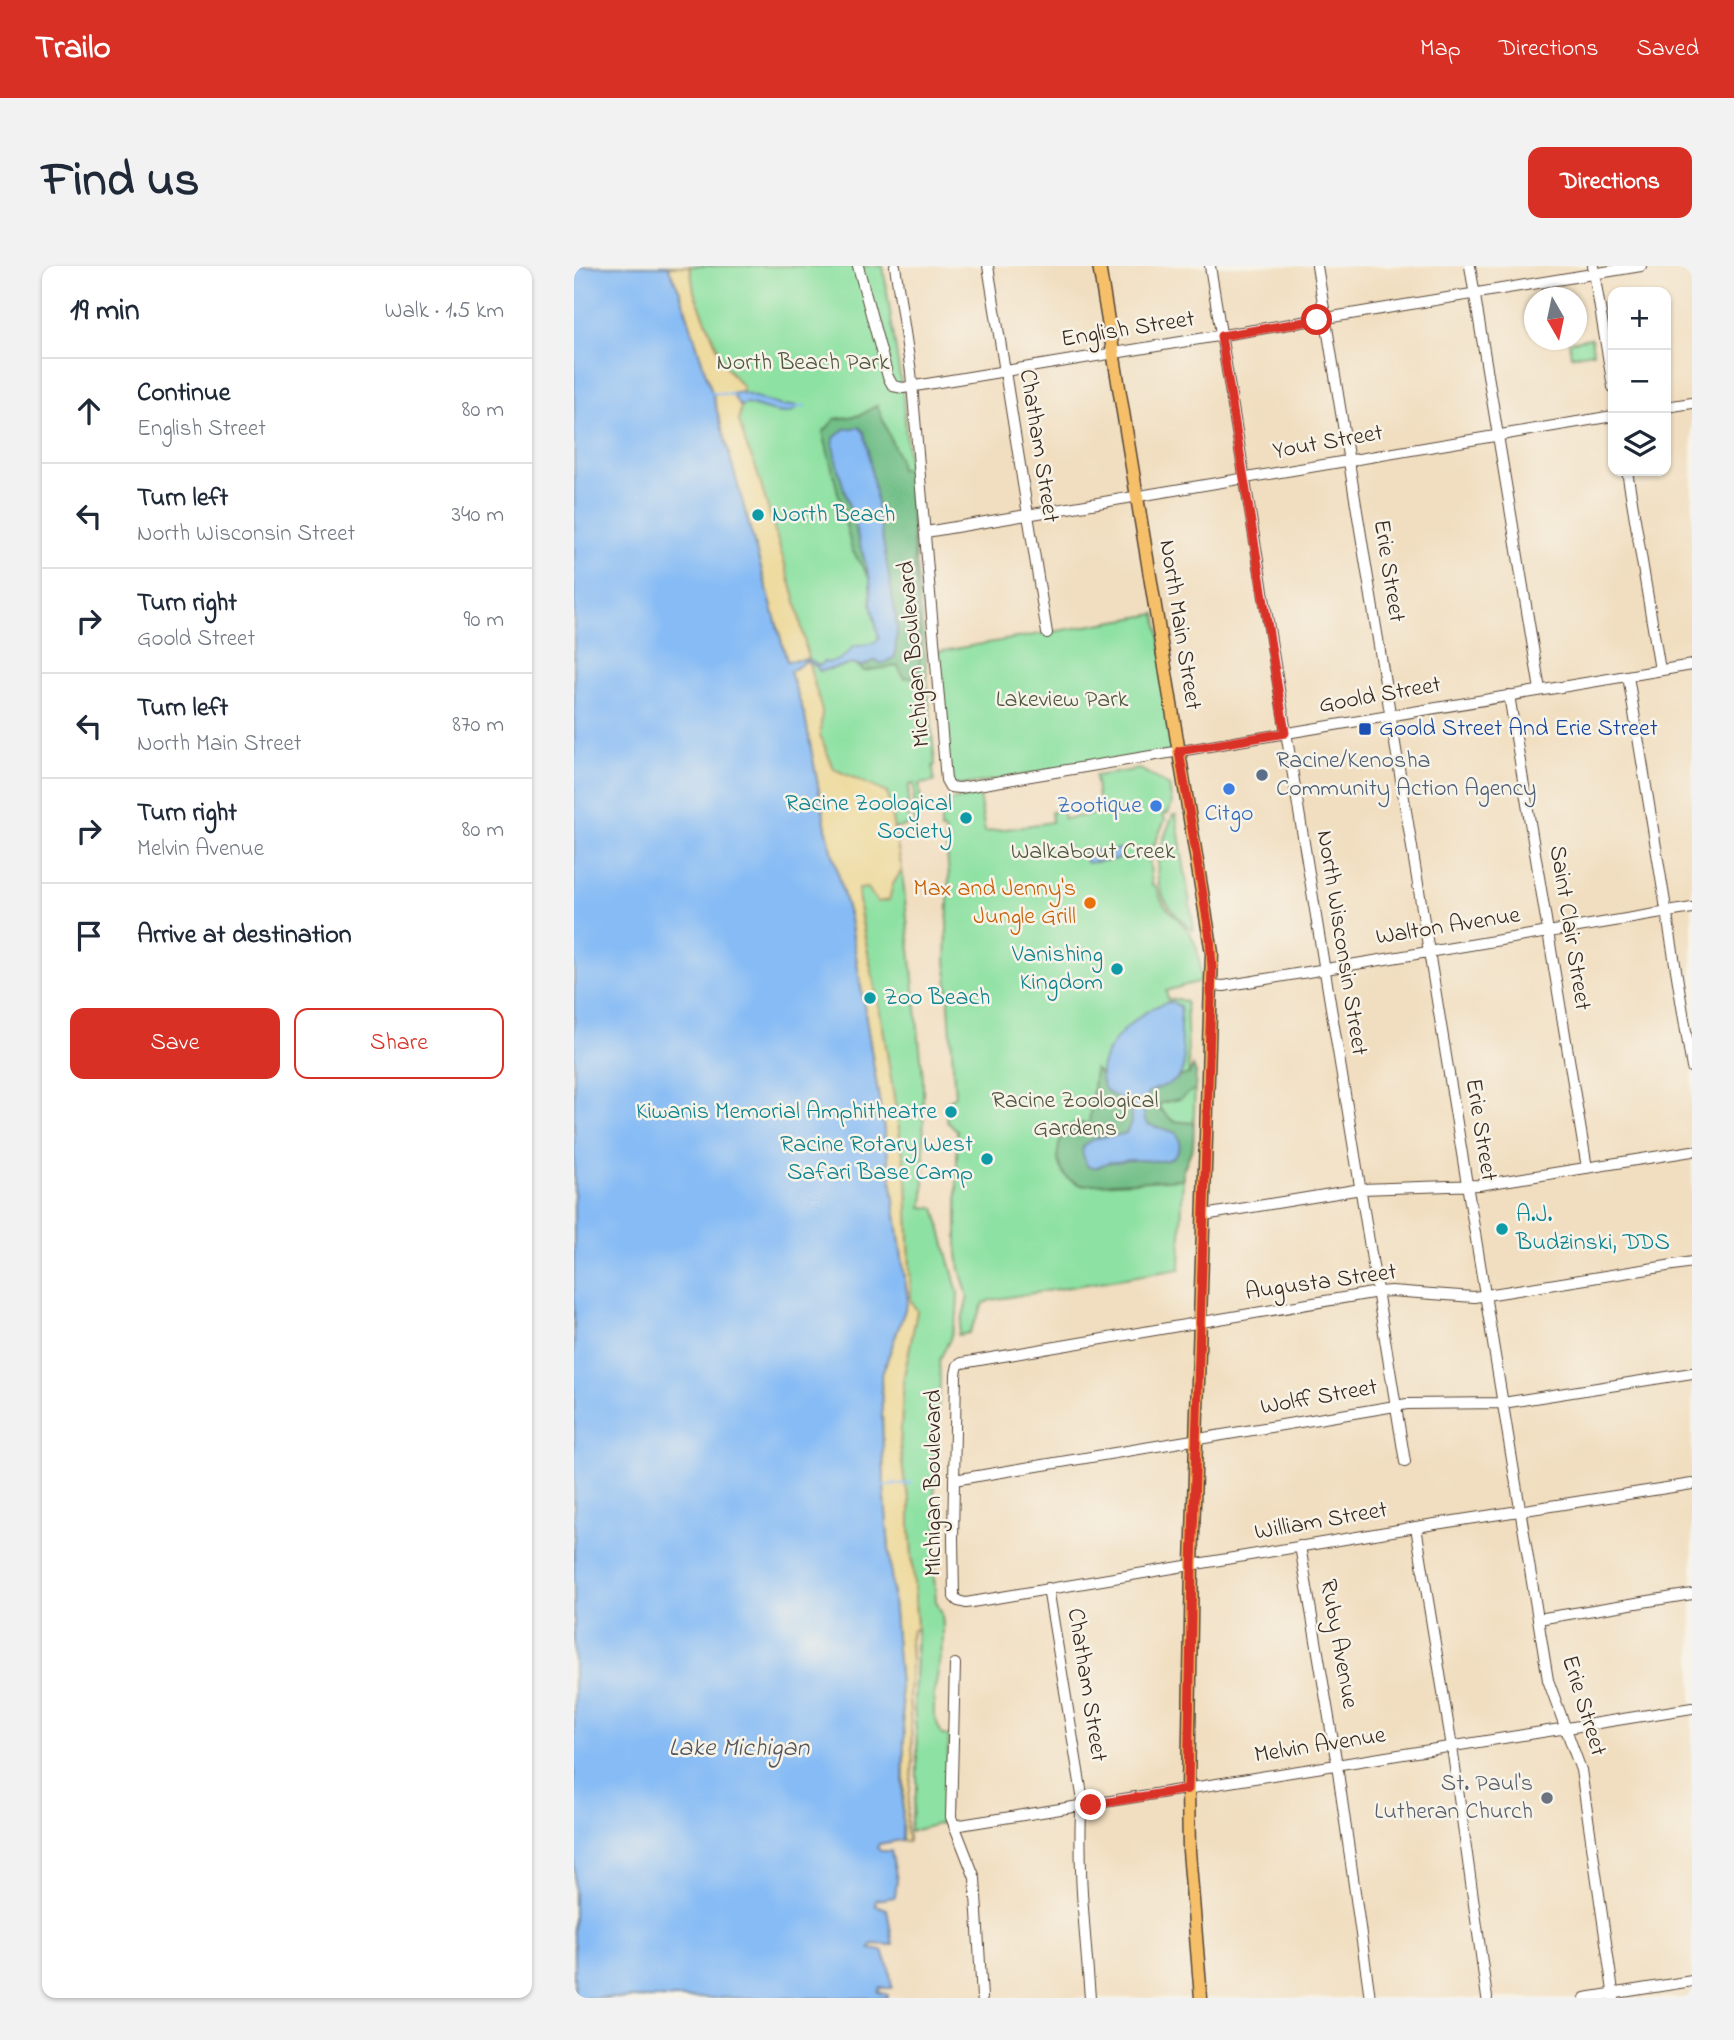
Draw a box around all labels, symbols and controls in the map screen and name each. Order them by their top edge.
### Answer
text: Trailo [35,25,111,73]
text: Map [1420,32,1461,67]
text: Directions [1499,32,1598,67]
text: Saved [1636,32,1699,67]
text: Find us [42,146,199,218]
button: Directions [1528,147,1692,218]
north arrow [1524,287,1587,350]
map controls [1608,287,1671,476]
button: + [1608,287,1671,350]
text: 19 min [70,290,140,334]
text: Walk · 1.5 km [385,295,504,328]
street label: English Street [1059,302,1197,358]
route start [1301,304,1332,335]
park label: North Beach Park [717,346,890,381]
button: − [1608,350,1671,413]
street label: Chatham Street [1009,367,1067,525]
text: Continue [137,375,230,413]
icon: ahead [70,392,108,430]
text: 80 m [462,394,504,427]
text: English Street [137,413,266,446]
button: layers [1608,413,1671,476]
street label: Yout Street [1270,416,1386,470]
text: Turn left [137,480,228,518]
icon: left [70,497,108,535]
place label: North Beach [772,498,896,533]
text: 340 m [451,499,504,532]
marker: North Beach [750,507,766,523]
street label: Erie Street [1363,517,1413,625]
text: North Wisconsin Street [137,518,355,551]
street label: North Main Street [1148,537,1210,713]
street label: Michigan Boulevard [889,559,941,749]
text: Turn right [137,585,237,623]
icon: right [70,602,108,640]
text: 90 m [464,604,504,637]
text: Goold Street [137,623,255,656]
street label: Goold Street [1316,668,1444,724]
park label: Lakeview Park [996,683,1129,718]
text: Turn left [137,690,228,728]
icon: left [70,707,108,745]
text: 870 m [452,709,504,742]
place label: Goold Street And Erie Street [1379,712,1658,747]
marker: Goold Street And Erie Street [1357,721,1373,737]
text: North Main Street [137,728,302,761]
place label: Racine/Kenosha Community Action Agency [1276,744,1536,808]
marker: Racine/Kenosha Community Action Agency [1254,767,1270,783]
marker: Citgo [1221,781,1237,797]
place label: Racine Zoological Society [785,787,952,851]
place label: Zootique [1057,789,1142,824]
text: Turn right [137,795,237,833]
place label: Citgo [1205,797,1253,832]
marker: Zootique [1148,798,1164,814]
marker: Racine Zoological Society [958,810,974,826]
icon: right [70,812,108,850]
text: 80 m [462,814,504,847]
street label: North Wisconsin Street [1306,828,1376,1058]
text: Melvin Avenue [137,833,264,866]
park label: Walkabout Creek [1011,835,1176,870]
street label: Saint Clair Street [1539,843,1599,1013]
place label: Max and Jenny's Jungle Grill [913,872,1076,935]
marker: Max and Jenny's Jungle Grill [1082,895,1098,911]
street label: Walton Avenue [1373,898,1523,956]
icon: arrive [70,917,108,955]
text: Arrive at destination [137,917,352,955]
place label: Vanishing Kingdom [1011,938,1103,1001]
marker: Vanishing Kingdom [1109,961,1125,977]
place label: Zoo Beach [884,981,991,1016]
marker: Zoo Beach [862,990,878,1006]
button: Save [70,1008,280,1079]
button: Share [294,1008,504,1079]
street label: Erie Street [1455,1076,1505,1184]
park label: Racine Zoological Gardens [992,1084,1158,1147]
place label: Kiwanis Memorial Amphitheatre [636,1095,937,1130]
marker: Kiwanis Memorial Amphitheatre [943,1104,959,1120]
place label: Racine Rotary West Safari Base Camp [780,1128,973,1191]
marker: Racine Rotary West Safari Base Camp [979,1151,995,1167]
place label: A.J. Budzinski, DDS [1515,1198,1670,1261]
marker: A.J. Budzinski, DDS [1494,1221,1510,1237]
street label: Augusta Street [1243,1255,1399,1311]
street label: Wolff Street [1258,1371,1380,1425]
street label: Michigan Boulevard [917,1389,952,1577]
street label: William Street [1252,1493,1390,1551]
street label: Ruby Avenue [1308,1577,1367,1712]
street label: Chatham Street [1057,1606,1115,1764]
street label: Erie Street [1551,1651,1615,1761]
street label: Melvin Avenue [1252,1718,1388,1774]
water label: Lake Michigan [669,1730,811,1768]
place label: St. Paul's Lutheran Church [1374,1767,1533,1830]
route end [1075,1789,1106,1820]
marker: St. Paul's Lutheran Church [1539,1790,1555,1806]

